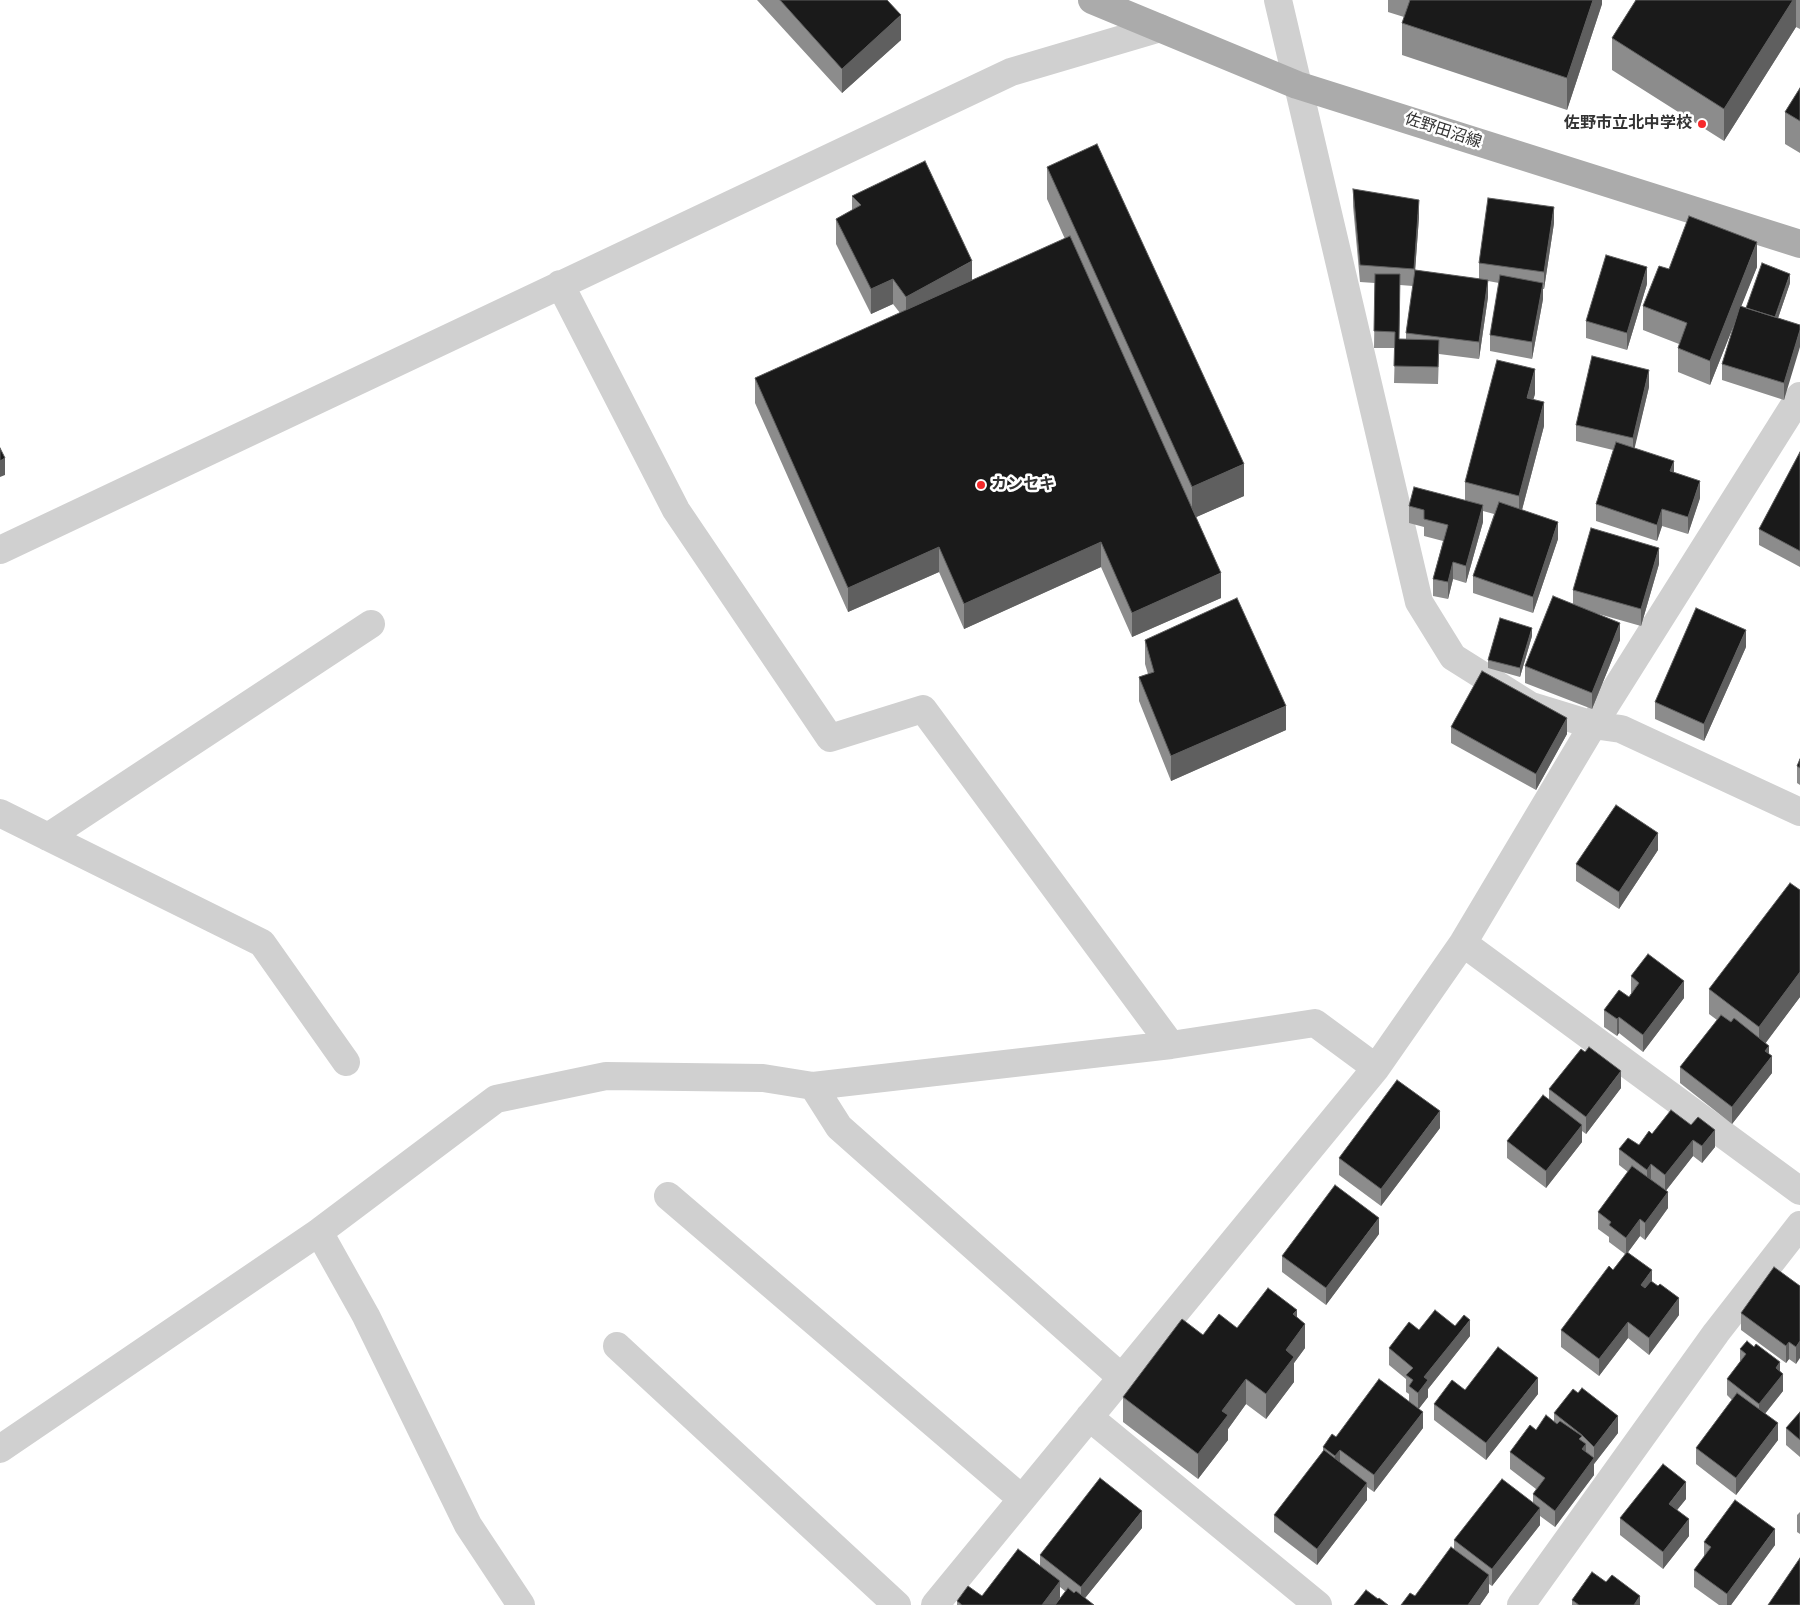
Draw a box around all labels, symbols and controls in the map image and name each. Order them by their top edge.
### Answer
street label: 佐野田沼線 [1402,110,1484,152]
place label: 佐野市立北中学校 [1564,114,1692,134]
marker: 佐野市立北中学校 [1696,118,1708,130]
place label: カンセキ [991,475,1055,495]
marker: カンセキ [975,479,987,491]

